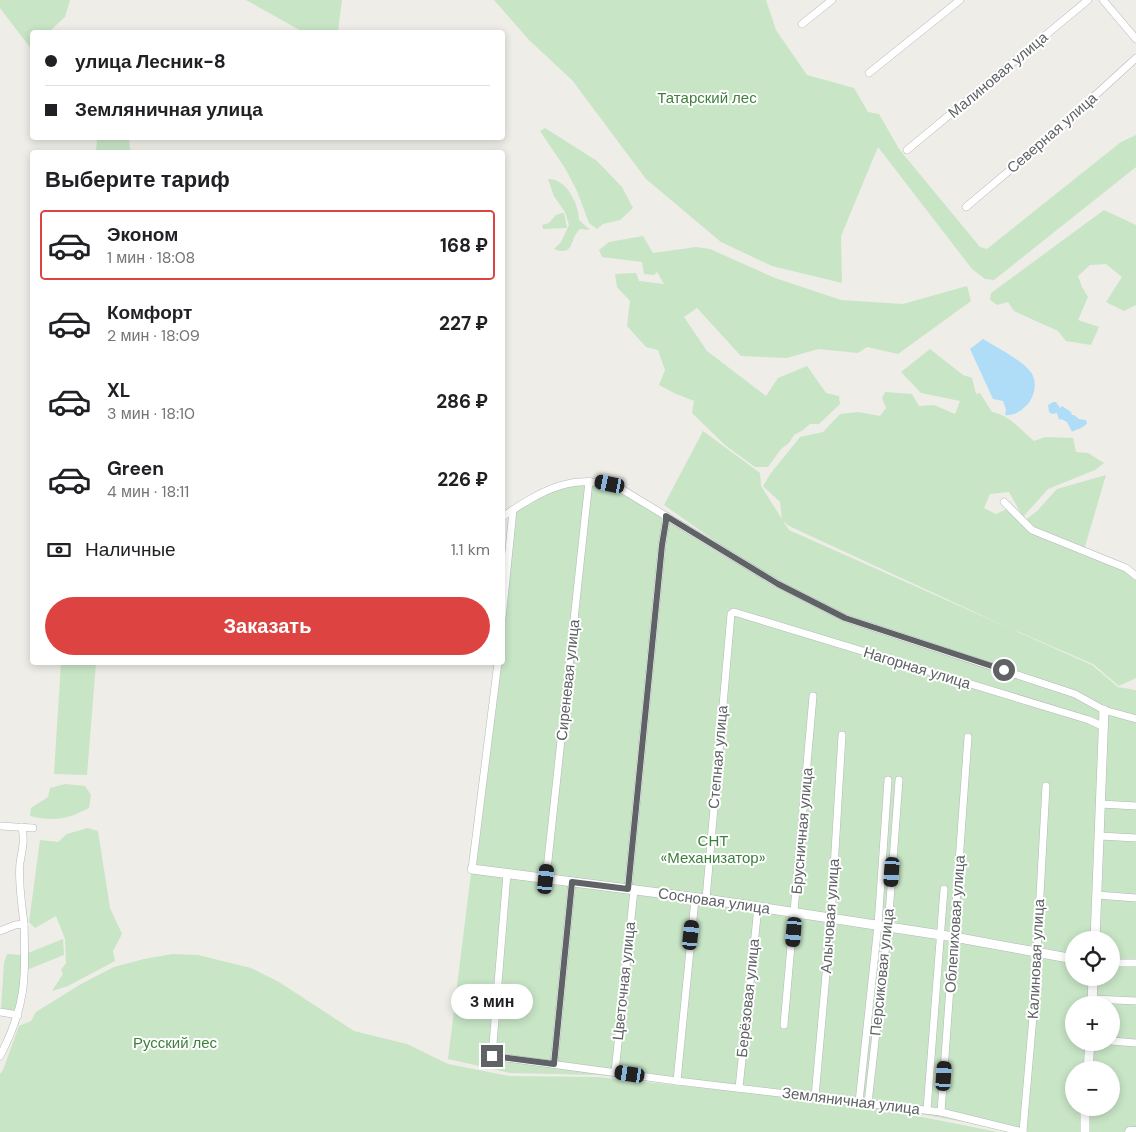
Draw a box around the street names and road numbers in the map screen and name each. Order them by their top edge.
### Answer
street label: Малиновая улица [944,27,1053,123]
street label: Северная улица [1003,88,1102,178]
street label: Сиреневая улица [552,618,584,742]
street label: Нагорная улица [861,642,974,694]
street label: Степная улица [704,704,733,810]
street label: Брусничная улица [786,766,818,895]
street label: Облепиховая улица [940,854,970,994]
street label: Алычовая улица [816,857,844,974]
street label: Сосновая улица [657,883,772,919]
street label: Калиновая улица [1023,898,1049,1020]
street label: Персиковая улица [865,907,899,1037]
street label: Цветочная улица [608,920,640,1041]
street label: Берёзовая улица [732,937,764,1058]
street label: Земляничная улица [781,1083,922,1119]

